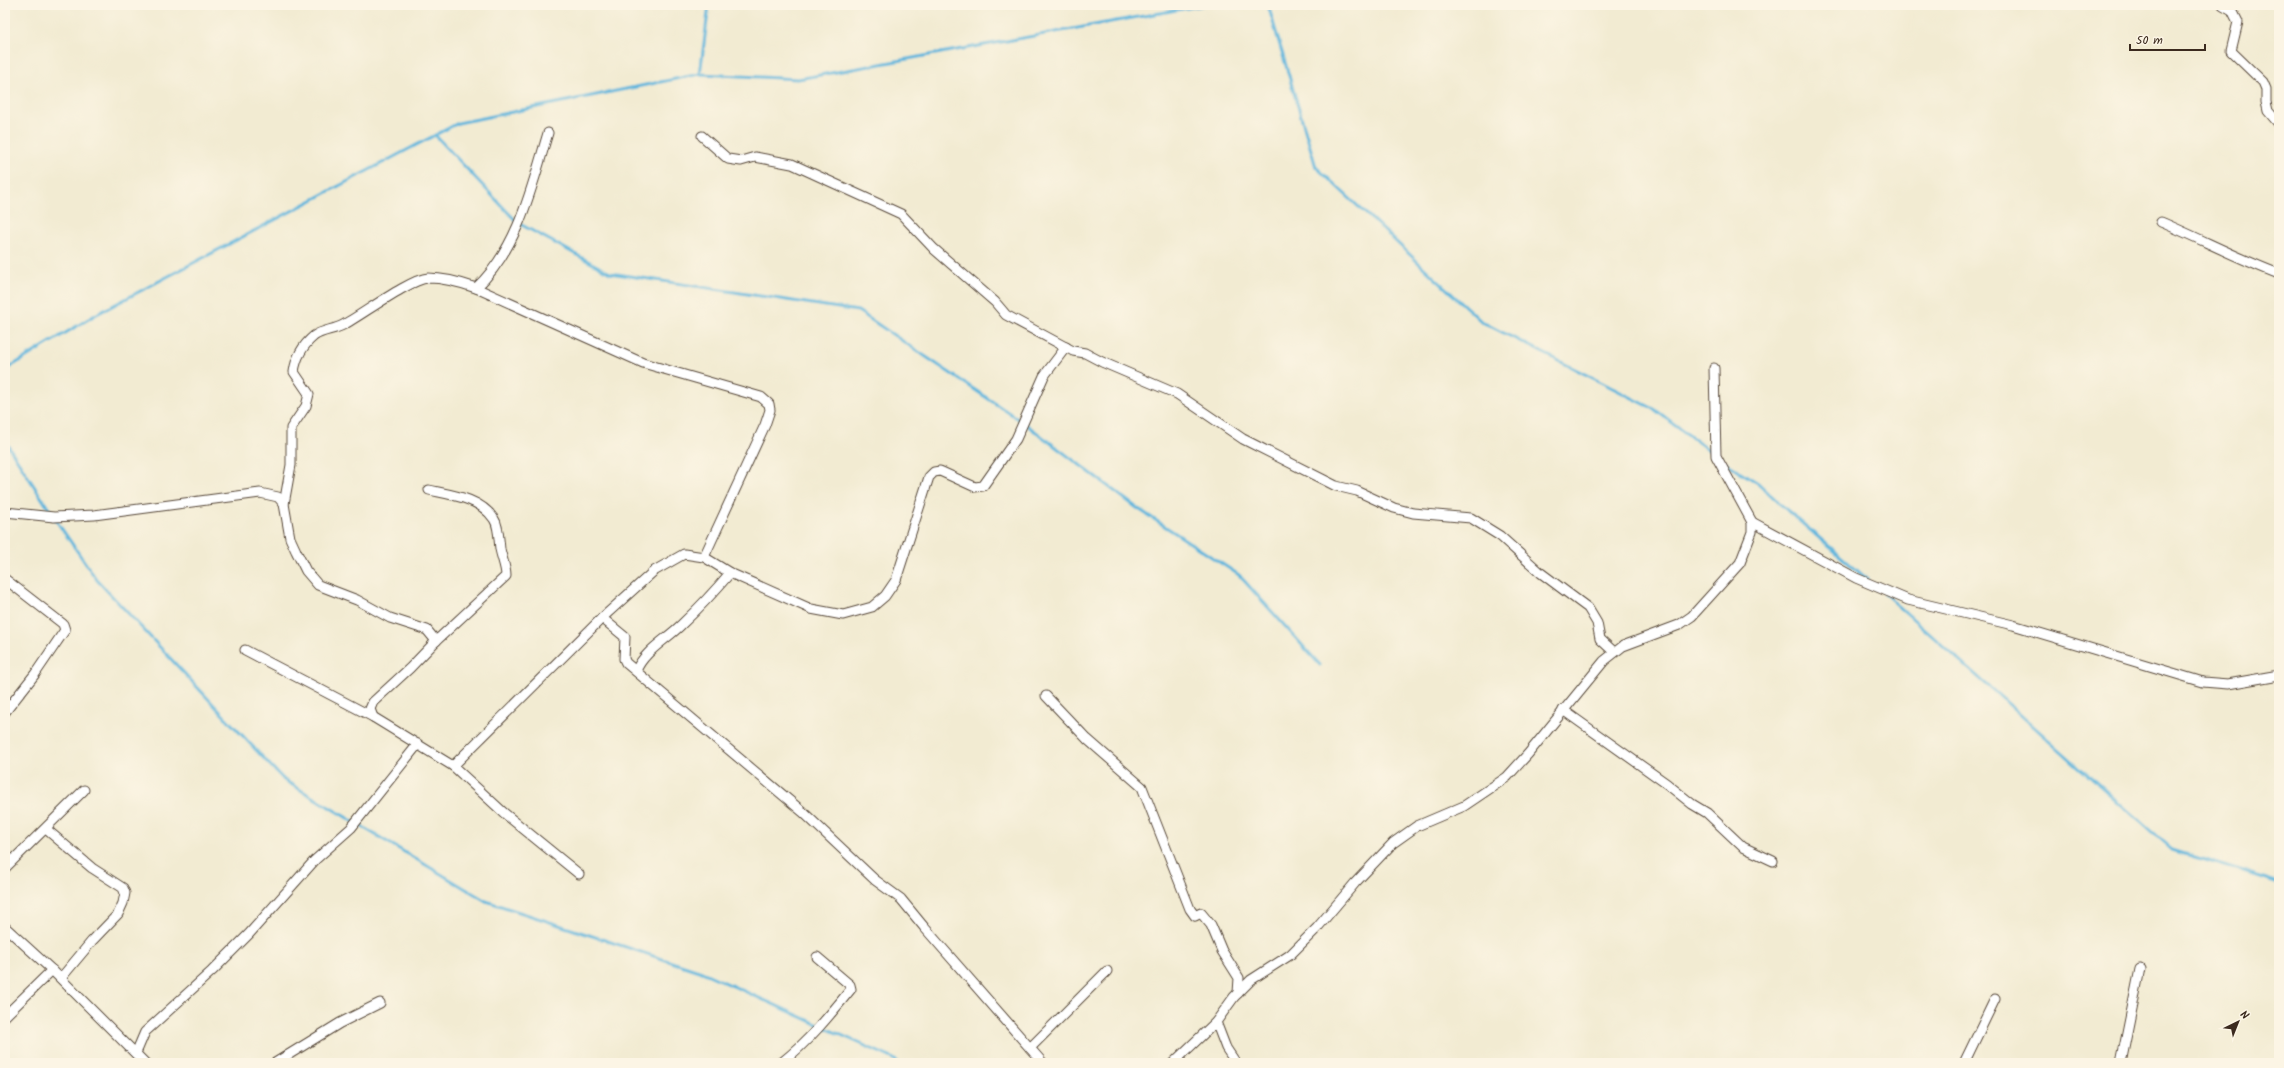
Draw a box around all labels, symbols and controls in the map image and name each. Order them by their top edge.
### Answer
scale bar [2130,26,2205,52]
text: 50 m [2136,31,2163,50]
north arrow [2218,1002,2258,1042]
text: N [2235,1006,2253,1024]

